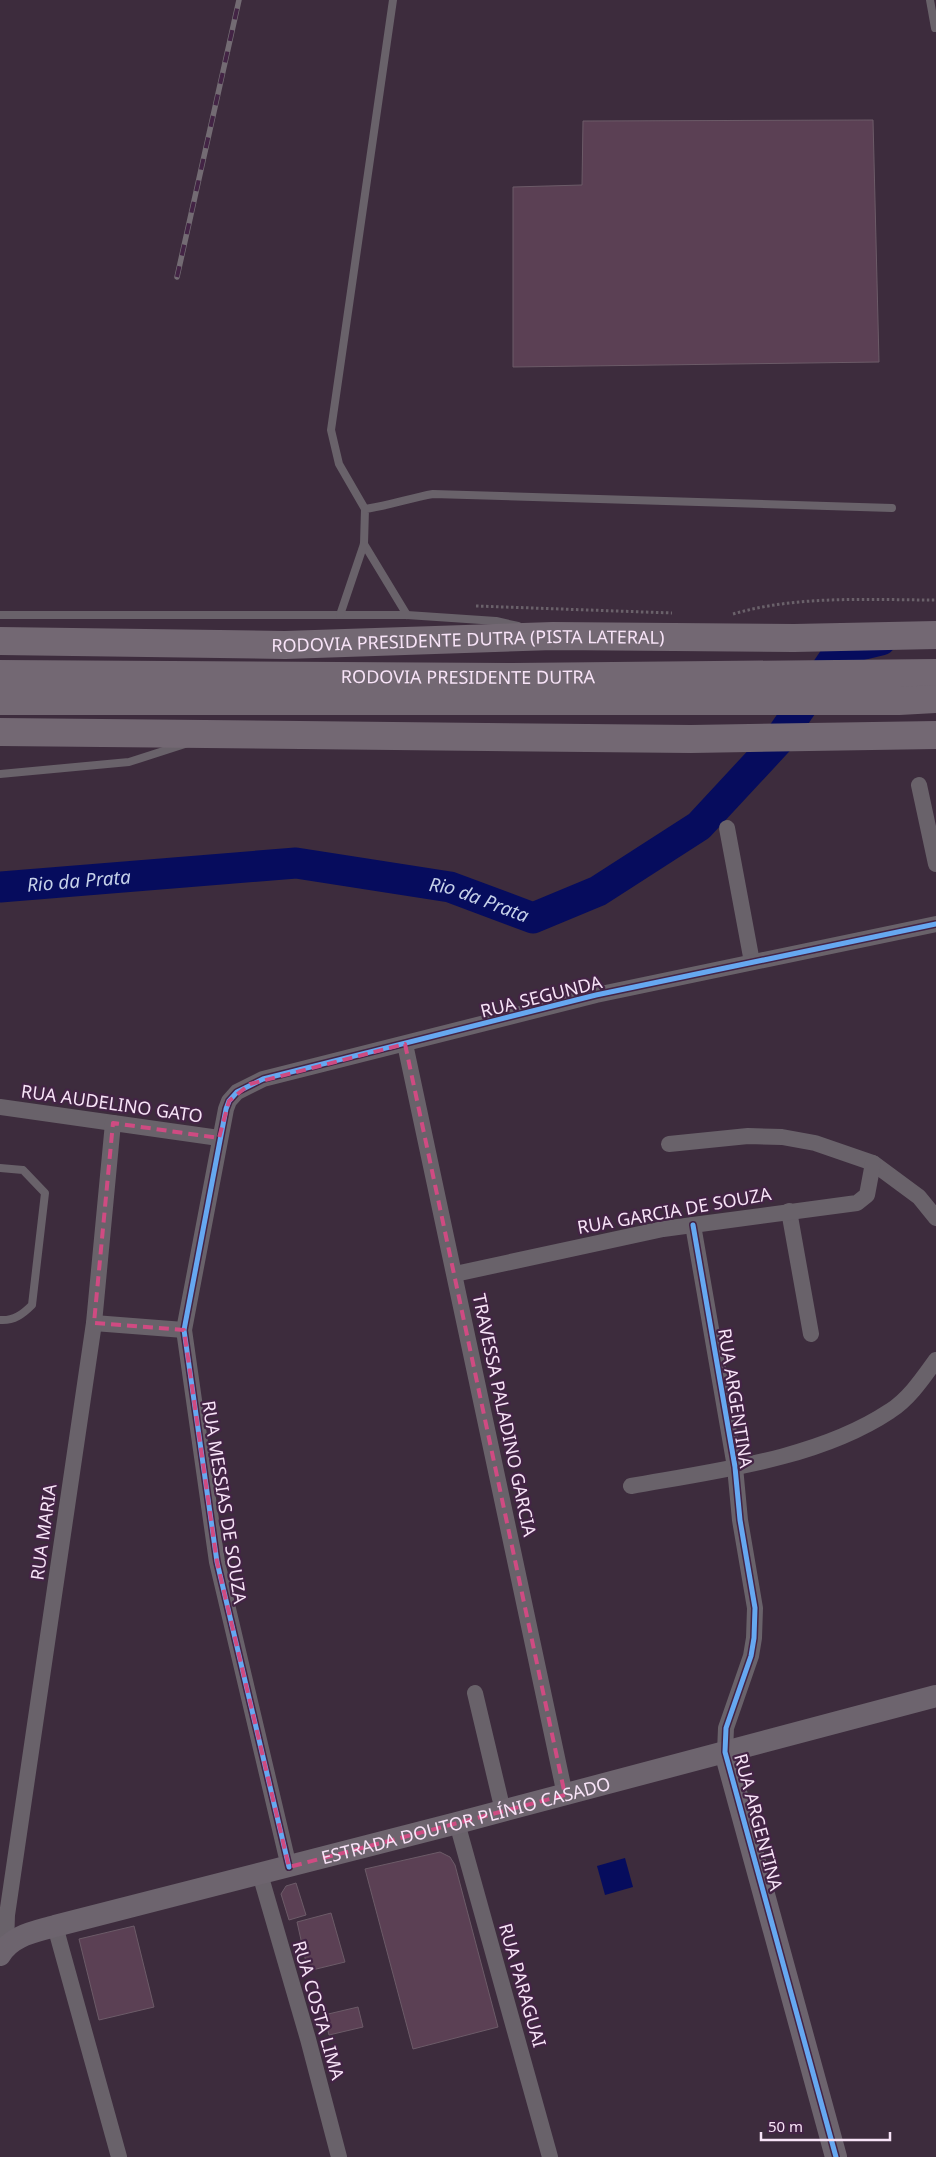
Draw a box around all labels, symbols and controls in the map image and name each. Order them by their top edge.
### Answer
street label: RODOVIA PRESIDENTE DUTRA (PISTA LATERAL) [271,624,665,657]
street label: RODOVIA PRESIDENTE DUTRA [341,664,596,689]
water label: Rio da Prata [26,863,132,898]
water label: Rio da Prata [427,871,533,928]
street label: RUA SEGUNDA [478,969,605,1023]
street label: RUA AUDELINO GATO [20,1078,204,1128]
street label: RUA GARCIA DE SOUZA [575,1181,773,1239]
street label: TRAVESSA PALADINO GARCIA [468,1291,543,1539]
street label: RUA ARGENTINA [713,1326,759,1470]
street label: RUA MESSIAS DE SOUZA [197,1399,253,1606]
street label: RUA MARIA [24,1482,62,1582]
street label: RUA ARGENTINA [729,1751,789,1894]
street label: ESTRADA DOUTOR PLÍNIO CASADO [318,1771,613,1869]
street label: RUA PARAGUAI [494,1920,552,2050]
street label: RUA COSTA LIMA [288,1938,350,2083]
scale bar [761,2110,890,2142]
text: 50 m [768,2116,803,2136]

